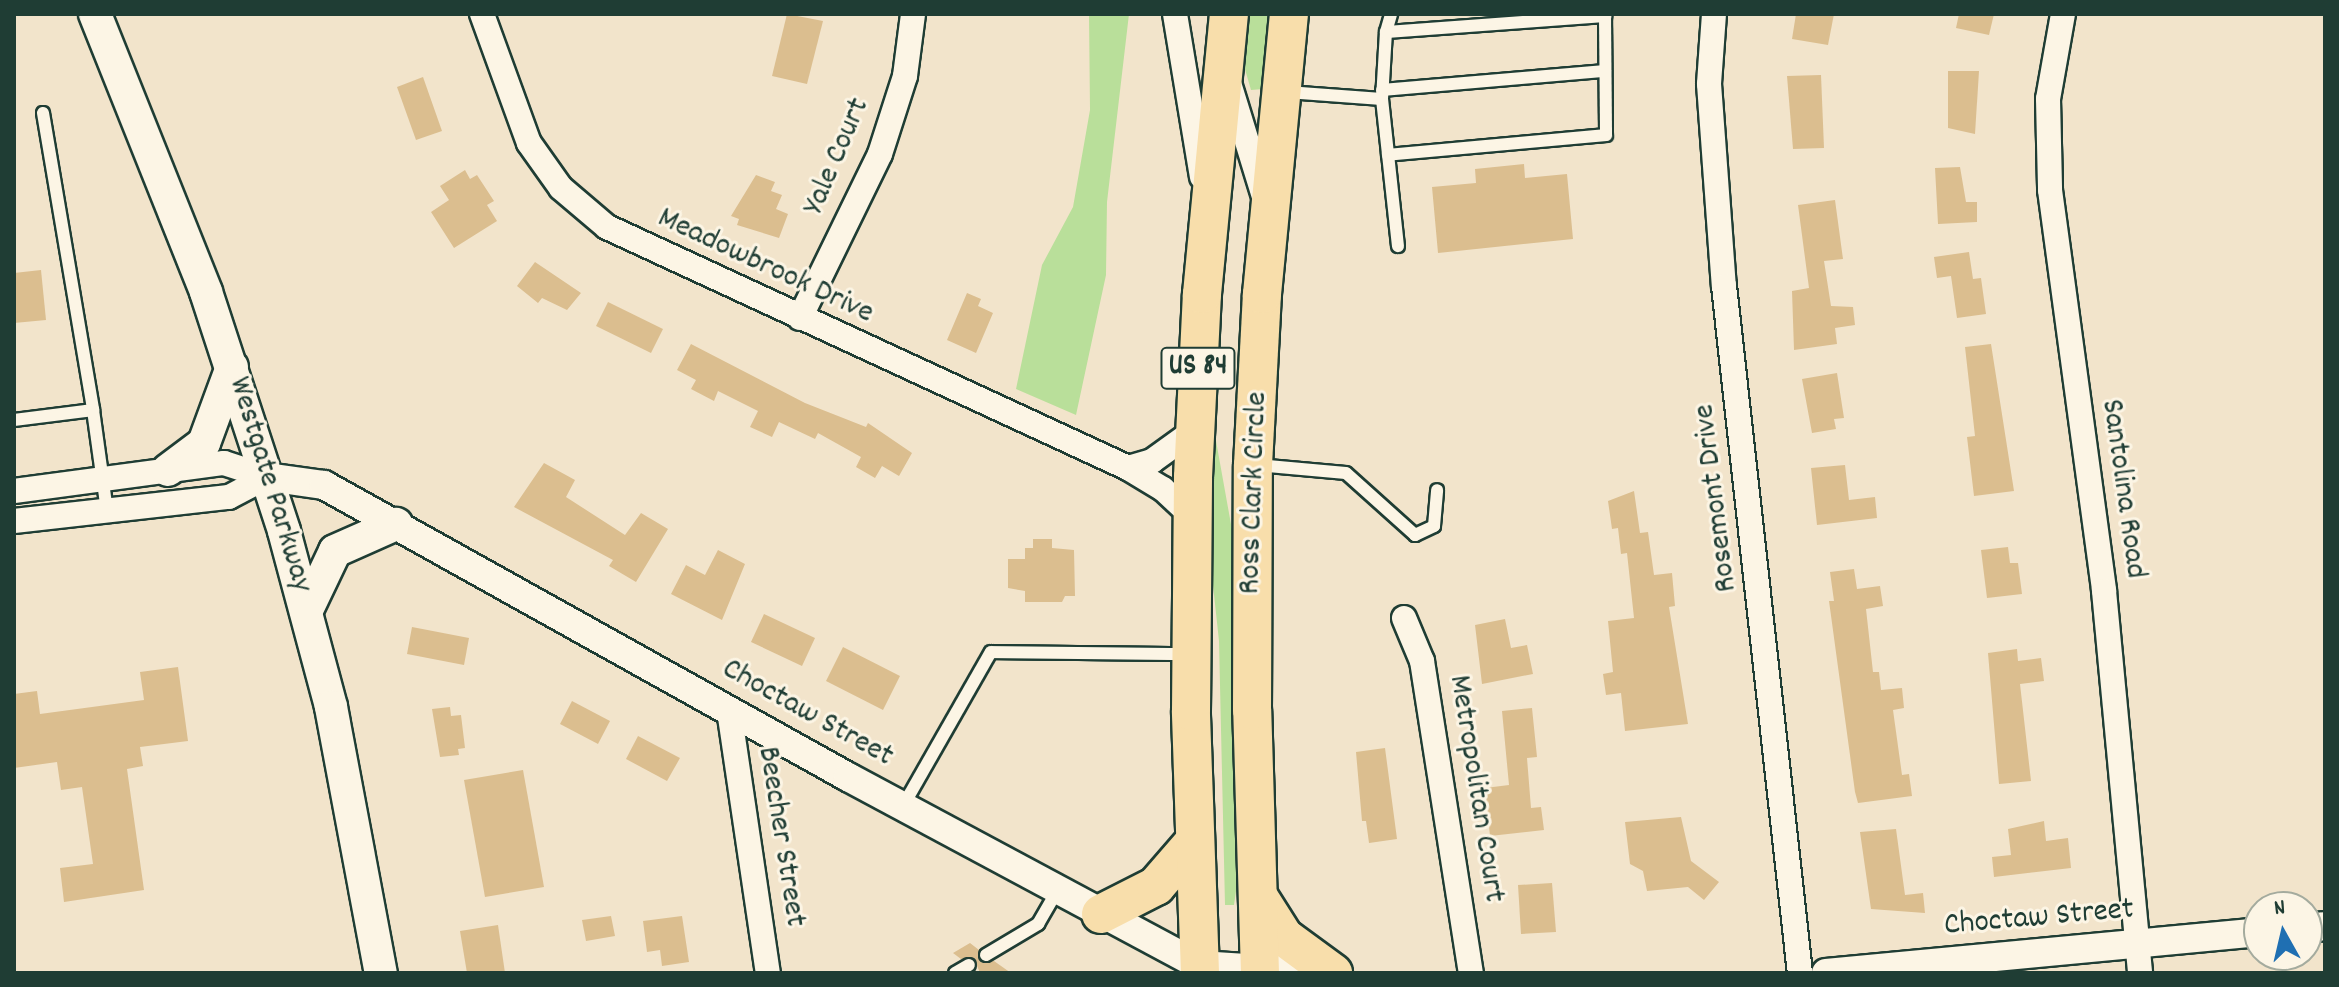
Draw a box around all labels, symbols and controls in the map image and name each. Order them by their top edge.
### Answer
street label: Yale Court [796,93,880,221]
street label: Meadowbrook Drive [651,200,879,334]
road number: US 84 [1160,342,1236,394]
street label: Westgate Parkway [218,373,320,597]
street label: Ross Clark Circle [1232,391,1278,595]
street label: Santolina Road [2090,397,2154,581]
street label: Rosemont Drive [1686,402,1748,594]
street label: Choctaw Street [715,651,899,777]
street label: Metropolitan Court [1438,673,1512,905]
street label: Beecher Street [747,744,813,930]
north arrow [2243,891,2323,971]
street label: Choctaw Street [1943,892,2135,946]
text: N [2272,893,2287,925]

